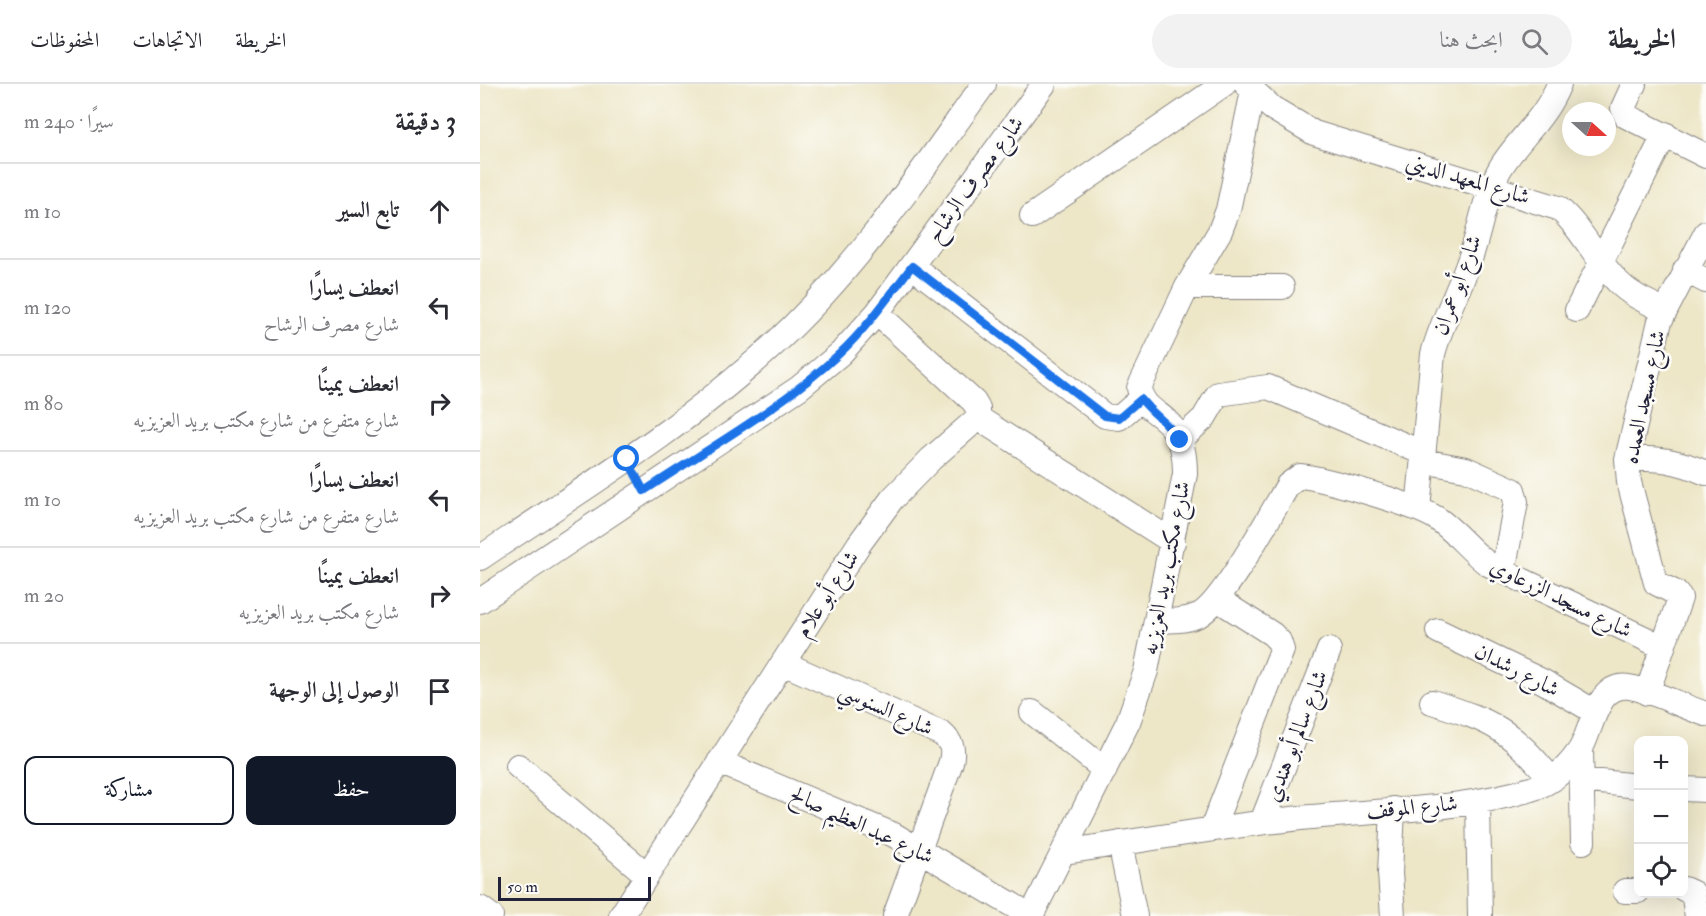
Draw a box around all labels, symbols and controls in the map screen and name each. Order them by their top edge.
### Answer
search box [1152,14,1572,68]
text: الخريطة [1608,22,1676,57]
icon: search [1518,25,1551,58]
text: ابحث هنا [1440,26,1503,54]
text: المحفوظات [30,27,99,54]
text: الاتجاهات [132,27,202,54]
text: الخريطة [235,27,286,54]
north arrow [1562,102,1616,156]
text: 3 دقيقة [395,106,456,138]
text: سيرًا · 240 m [24,109,114,134]
street label: شارع مصرف الرشاح [920,110,1034,250]
street label: شارع المعهد الديني [1401,147,1533,216]
icon: ahead [423,195,456,228]
text: تابع السير [337,196,399,224]
text: 10 m [24,199,61,224]
street label: شارع أبو عمران [1424,230,1492,340]
text: انعطف يسارًا [309,274,399,302]
icon: left [423,291,456,324]
text: 120 m [24,295,71,320]
text: شارع مصرف الرشاح [264,312,399,337]
street label: شارع مسجد العمده [1616,328,1676,467]
text: انعطف يمينًا [318,370,399,398]
icon: right [423,387,456,420]
text: 80 m [24,391,63,416]
text: شارع متفرع من شارع مكتب بريد العزيزيه [133,408,399,433]
route end [1166,426,1192,452]
route start [613,445,639,471]
text: انعطف يسارًا [309,466,399,494]
street label: شارع مكتب بريد العزيزيه [1135,479,1201,658]
icon: left [423,483,456,516]
text: 10 m [24,487,61,512]
text: شارع متفرع من شارع مكتب بريد العزيزيه [133,504,399,529]
street label: شارع أبو علام [787,544,870,645]
street label: شارع مسجد الزرعاوي [1484,552,1637,648]
text: انعطف يمينًا [318,562,399,590]
icon: right [423,579,456,612]
text: 20 m [24,583,64,608]
text: شارع مكتب بريد العزيزيه [238,600,399,625]
street label: شارع رشدان [1468,637,1564,707]
street label: شارع سالم أبو هندي [1256,666,1339,808]
icon: arrive [423,675,456,708]
text: الوصول إلى الوجهة [269,676,399,704]
street label: شارع السنوسي [832,676,938,748]
map controls [1634,736,1688,898]
button: + [1634,736,1688,790]
button: مشاركة [24,756,234,825]
button: حفظ [246,756,456,825]
street label: شارع عبد العظيم صالح [783,780,938,877]
street label: شارع الموقف [1365,789,1459,829]
button: − [1634,790,1688,844]
button: locate [1634,844,1688,898]
scale bar [498,874,651,902]
text: 50 m [507,877,538,897]

